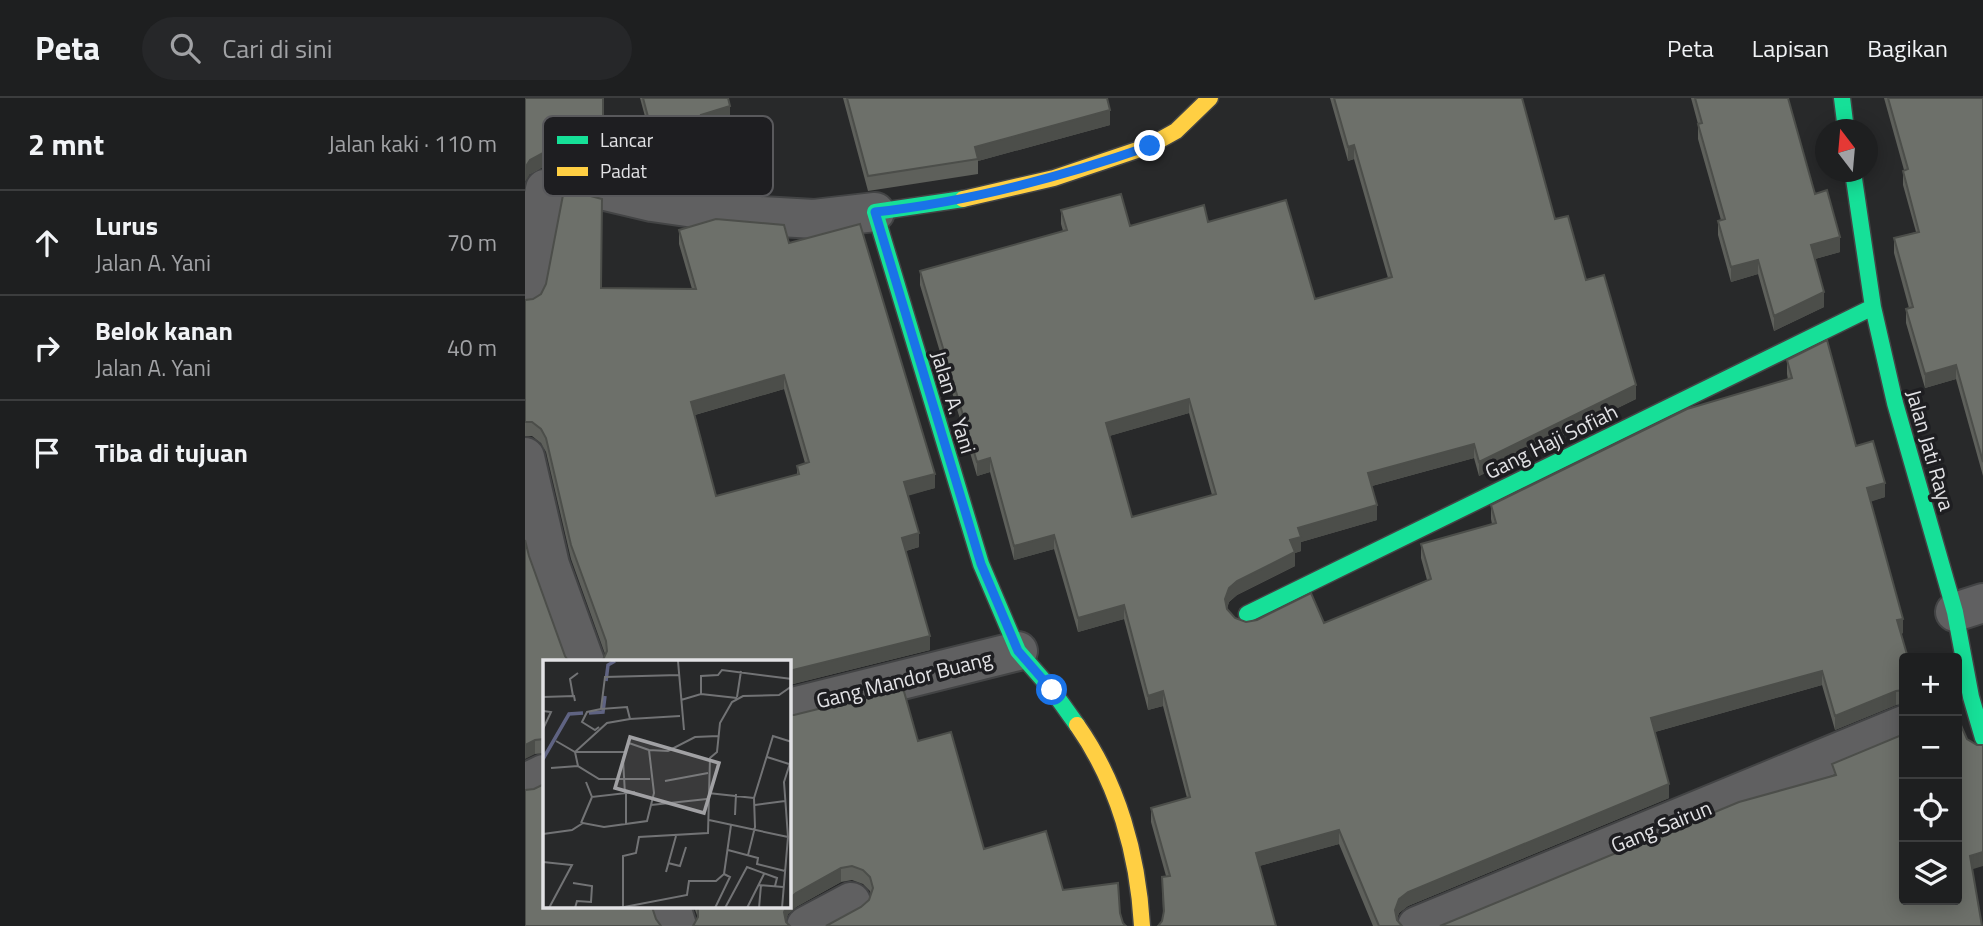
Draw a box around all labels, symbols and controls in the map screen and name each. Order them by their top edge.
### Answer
search box [142,17,632,80]
text: Peta [35,23,100,73]
icon: search [166,29,204,67]
text: Cari di sini [222,29,332,68]
text: Peta [1667,30,1714,66]
text: Lapisan [1752,30,1829,66]
text: Bagikan [1867,30,1948,66]
legend [543,116,773,196]
north arrow [1815,119,1878,182]
text: 2 mnt [28,121,104,167]
text: Lancar [600,125,654,154]
text: Jalan kaki · 110 m [328,126,497,161]
route end [1134,130,1165,161]
text: Padat [600,156,647,185]
text: Lurus [95,206,158,245]
icon: ahead [28,224,66,262]
text: 70 m [447,225,497,260]
text: Jalan A. Yani [95,245,211,280]
text: Belok kanan [95,311,233,350]
icon: right [28,329,66,367]
text: 40 m [447,330,497,365]
street label: Jalan A. Yani [923,347,985,457]
text: Jalan A. Yani [95,350,211,385]
street label: Jalan Jati Raya [1898,386,1964,515]
street label: Gang Haji Sofiah [1479,395,1623,487]
text: Tiba di tujuan [95,433,248,472]
icon: arrive [28,434,66,472]
street label: Gang Mandor Buang [813,642,996,716]
map controls [1899,653,1962,905]
button: + [1899,653,1962,716]
inset map [543,660,791,908]
route start [1036,674,1067,705]
button: − [1899,716,1962,779]
button: locate [1899,779,1962,842]
street label: Gang Sairun [1606,791,1716,861]
button: layers [1899,842,1962,905]

